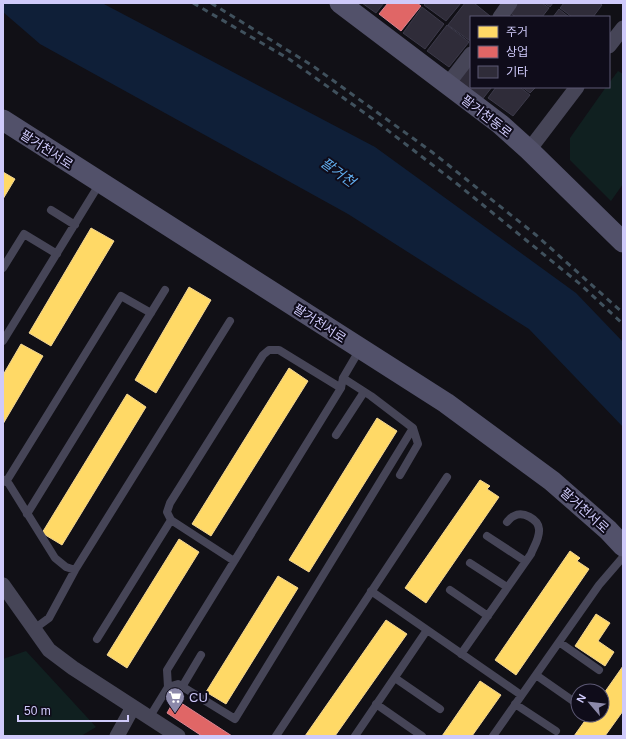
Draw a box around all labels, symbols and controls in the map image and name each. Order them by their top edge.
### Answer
legend [470,16,610,88]
text: 주거 [506,25,528,39]
text: 상업 [506,45,528,59]
text: 기타 [506,65,528,79]
street label: 팔거천동로 [459,92,515,141]
street label: 팔거천서로 [18,127,76,172]
water label: 팔거천 [318,154,359,190]
street label: 팔거천서로 [291,301,349,346]
street label: 팔거천서로 [557,485,612,536]
north arrow [570,683,610,723]
supermarket icon: CU [164,686,186,714]
place label: CU [189,690,208,705]
text: N [574,692,588,705]
scale bar [18,697,128,723]
text: 50 m [24,704,51,718]

